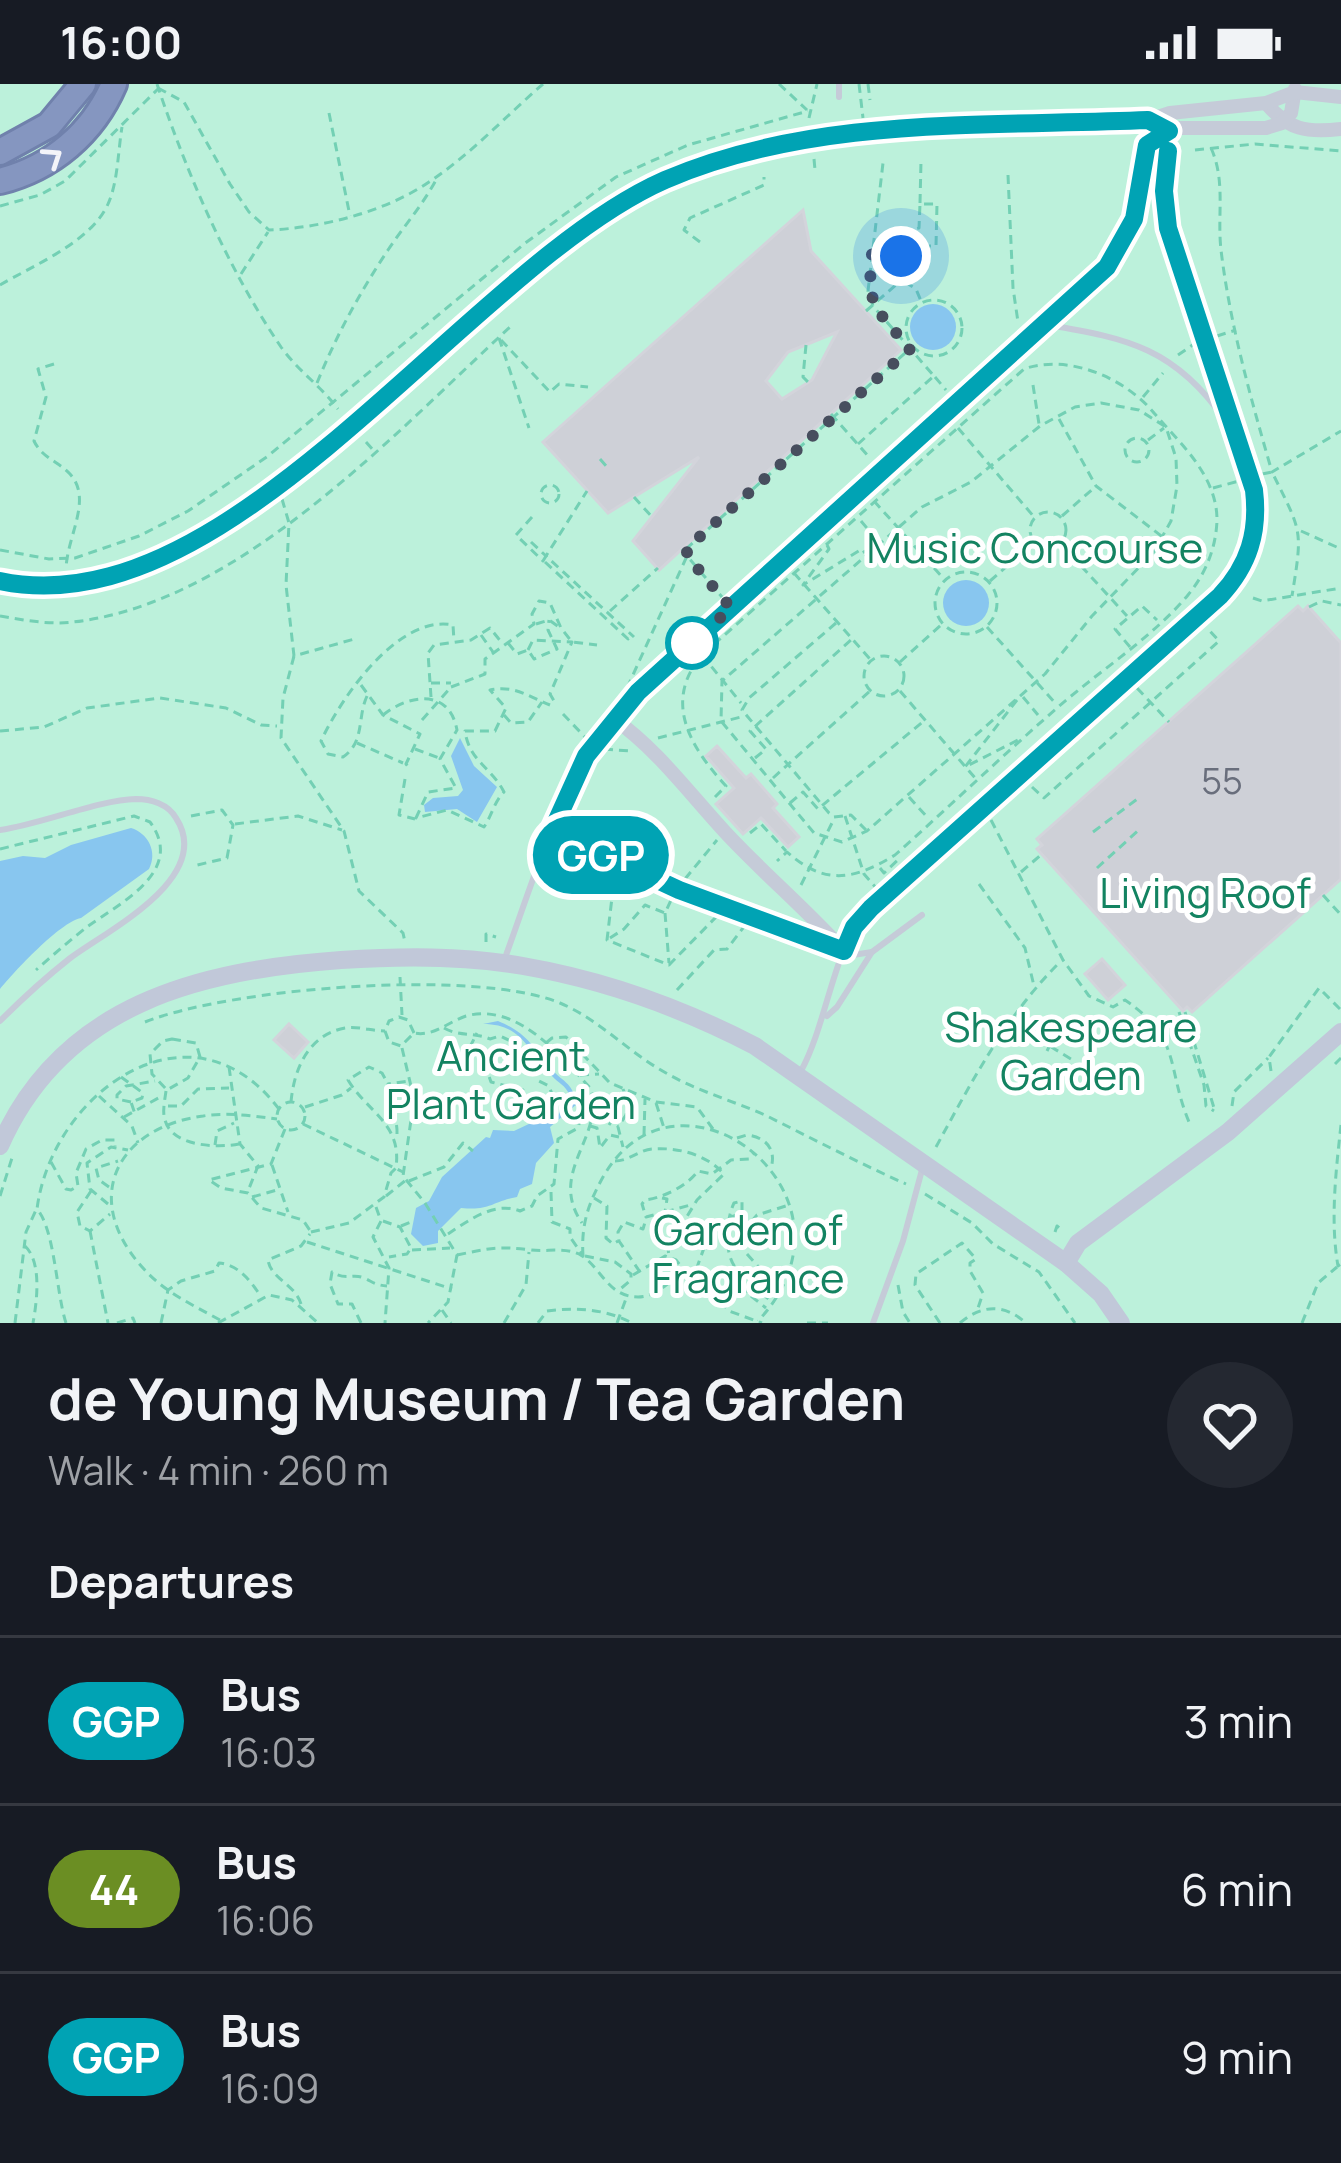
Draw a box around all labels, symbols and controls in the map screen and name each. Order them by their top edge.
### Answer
text: 16:00 [60,11,182,73]
one-way arrow [40,149,62,171]
your location [871,226,931,286]
park label: Music Concourse [867,518,1203,576]
unlabelled marker [667,618,717,668]
house number: 55 [1201,756,1243,805]
line badge: GGP [532,816,670,894]
text: GGP [557,826,645,884]
park label: Living Roof [1099,863,1311,921]
park label: Shakespeare Garden [945,997,1197,1103]
park label: Ancient Plant Garden [386,1026,636,1132]
park label: Garden of Fragrance [651,1200,845,1306]
text: de Young Museum / Tea Garden [48,1359,905,1437]
button: heart [1167,1362,1293,1488]
text: Walk · 4 min · 260 m [48,1443,389,1497]
text: Departures [48,1550,294,1612]
text: Bus [220,1663,301,1725]
text: 3 min [1184,1690,1293,1752]
text: GGP [72,1692,160,1750]
text: 16:03 [220,1725,317,1779]
text: Bus [216,1831,297,1893]
text: 6 min [1181,1858,1293,1920]
text: 44 [89,1860,139,1918]
text: 16:06 [216,1893,315,1947]
text: Bus [220,1999,301,2061]
text: 9 min [1181,2026,1293,2088]
text: GGP [72,2028,160,2086]
text: 16:09 [220,2061,319,2115]

